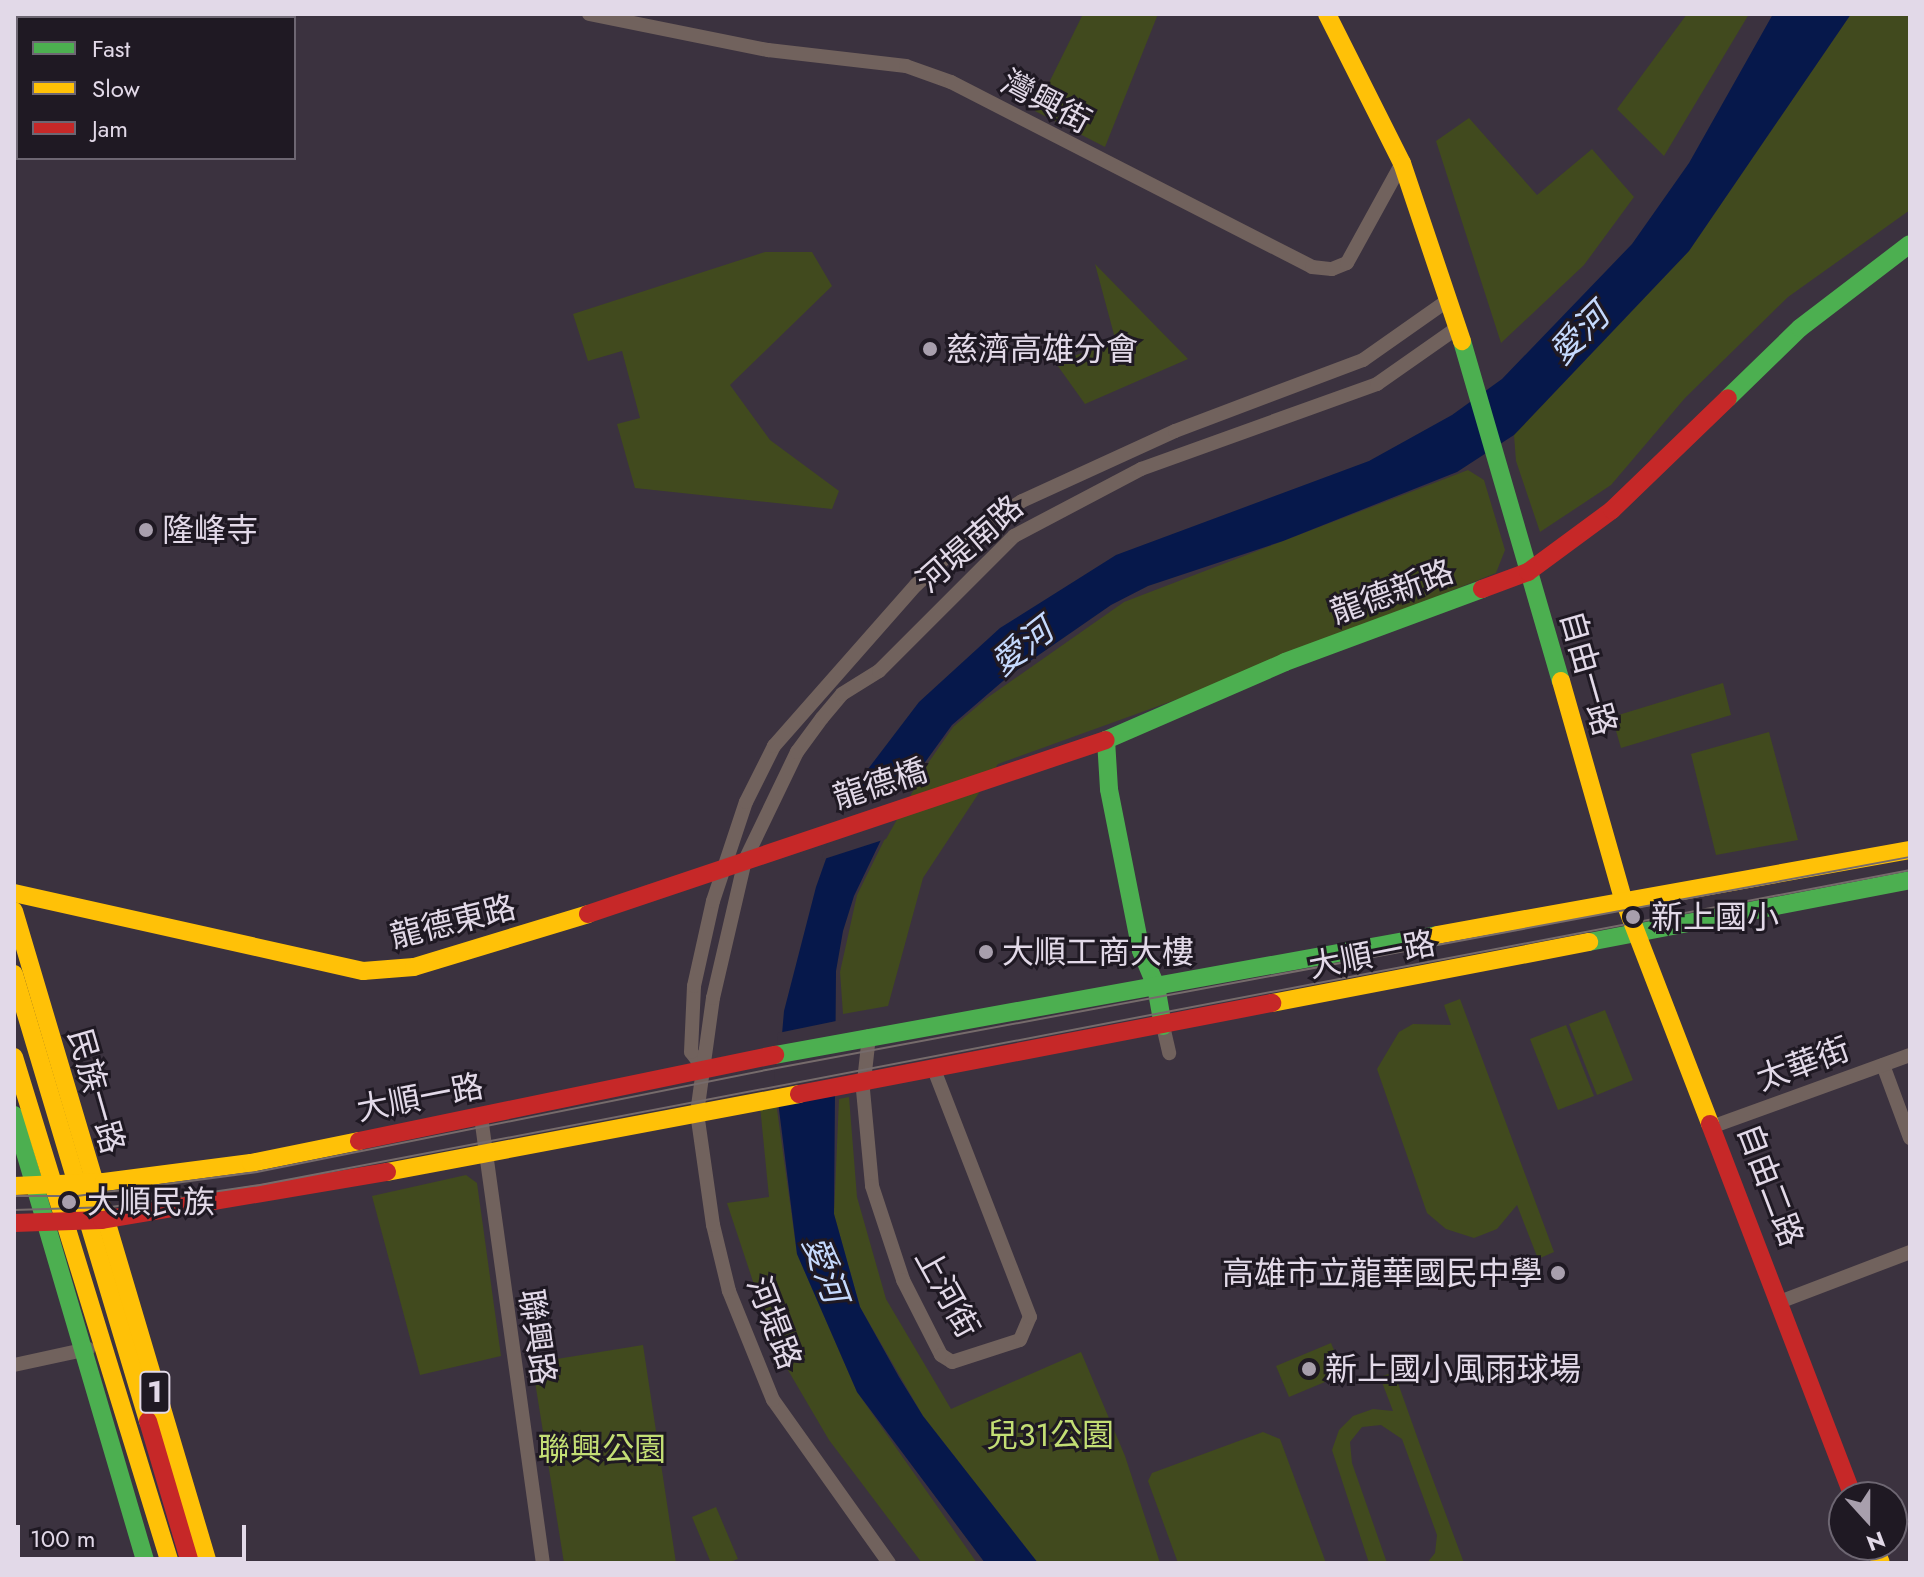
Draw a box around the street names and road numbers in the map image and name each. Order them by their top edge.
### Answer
street label: 灣興街 [995,63,1097,141]
street label: 河堤南路 [909,488,1031,600]
street label: 龍德新路 [1325,552,1459,632]
street label: 自由一路 [1552,606,1624,740]
street label: 龍德橋 [828,751,932,817]
street label: 龍德東路 [386,888,520,956]
street label: 大順一路 [1306,924,1438,986]
street label: 民族一路 [60,1024,132,1158]
street label: 太華街 [1751,1030,1855,1098]
street label: 大順一路 [354,1067,486,1129]
street label: 自由二路 [1729,1118,1811,1252]
street label: 上河街 [907,1242,987,1344]
street label: 河堤路 [739,1271,809,1375]
street label: 聯興路 [511,1287,563,1387]
road number: 1 [139,1366,171,1418]

